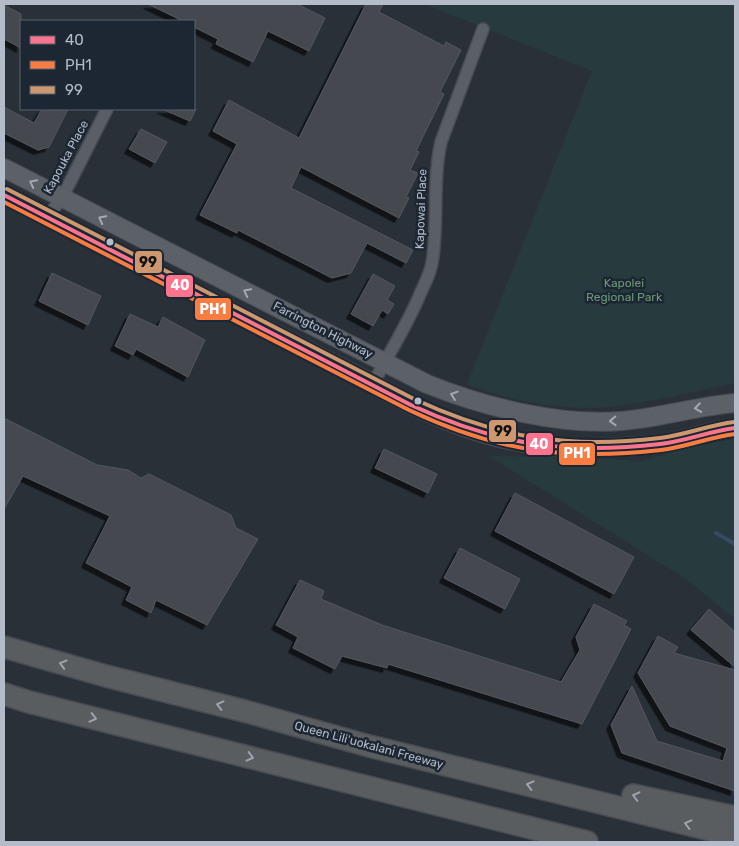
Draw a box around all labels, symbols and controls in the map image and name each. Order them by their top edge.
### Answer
legend [20,20,195,110]
text: 40 [65,31,84,49]
text: PH1 [65,56,92,74]
text: 99 [65,81,83,99]
street label: Kapouka Place [41,118,91,196]
street label: Kapowai Place [413,168,429,249]
one-way arrow [29,179,38,189]
one-way arrow [99,215,108,225]
unlabelled marker [105,237,115,247]
line badge: 99 [134,250,163,274]
text: 99 [139,254,157,271]
line badge: 40 [165,274,194,298]
park label: Kapolei Regional Park [586,276,663,304]
text: 40 [170,277,190,294]
one-way arrow [243,288,252,298]
line badge: PH1 [194,297,232,321]
street label: Farrington Highway [271,299,375,361]
text: PH1 [200,301,226,318]
one-way arrow [450,391,459,401]
unlabelled marker [413,396,423,406]
one-way arrow [694,403,703,413]
one-way arrow [609,416,617,427]
line badge: 99 [488,419,517,443]
text: 99 [494,423,512,440]
line badge: 40 [525,432,554,456]
text: 40 [529,436,549,453]
line badge: PH1 [558,442,596,466]
text: PH1 [564,445,590,462]
one-way arrow [59,659,68,670]
one-way arrow [217,701,225,711]
one-way arrow [88,712,97,723]
street label: Queen Liliʻuokalani Freeway [293,718,445,772]
one-way arrow [246,752,254,762]
one-way arrow [526,780,535,791]
one-way arrow [632,791,641,802]
one-way arrow [683,819,692,830]

